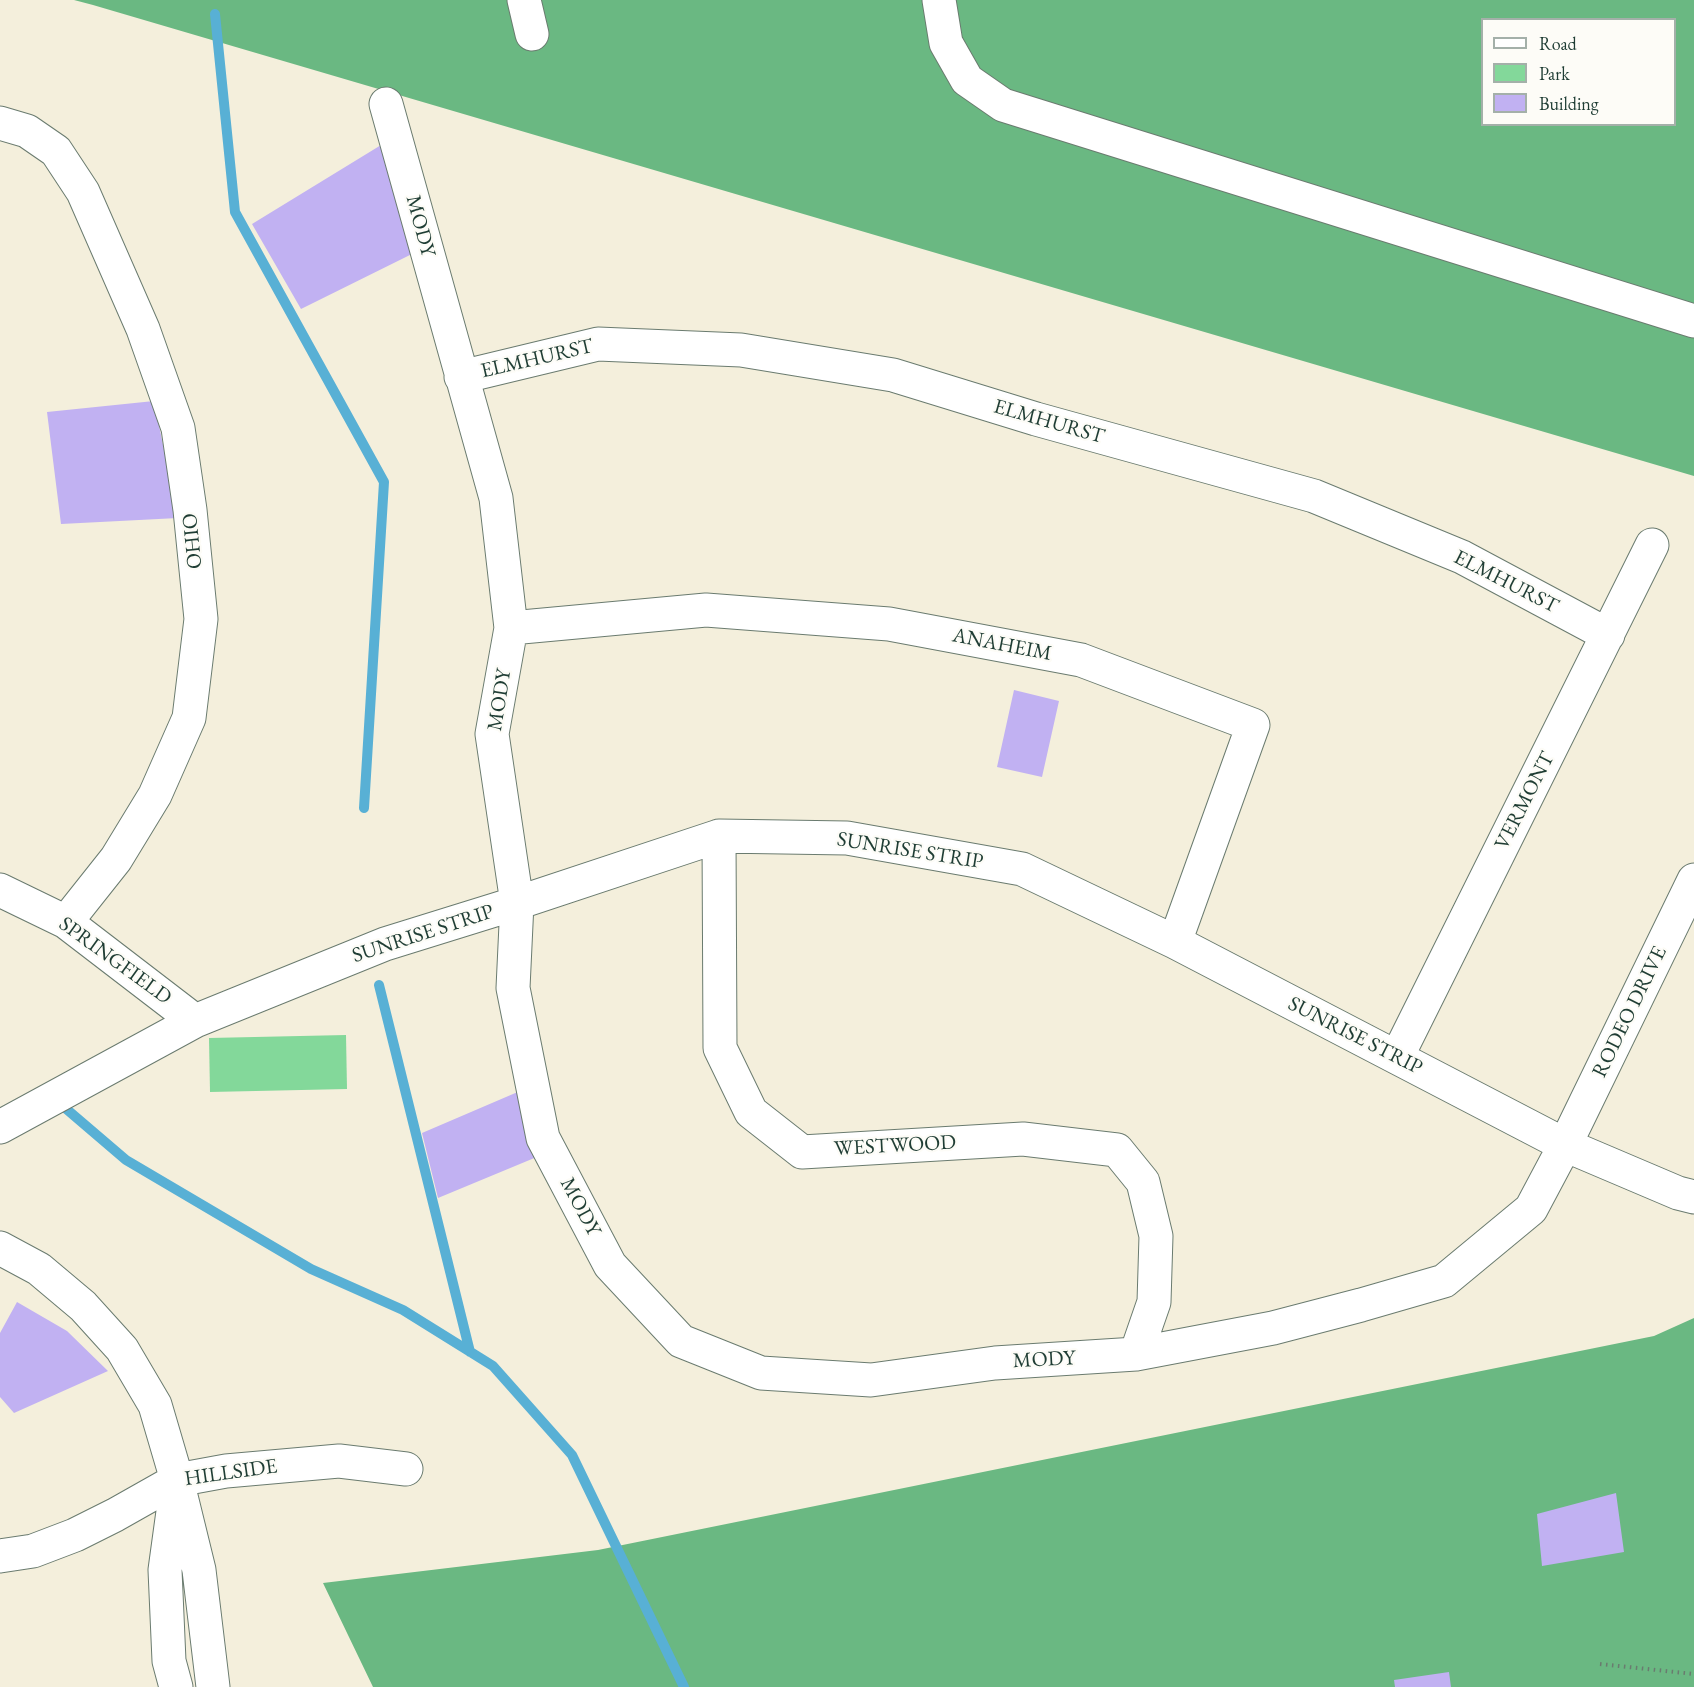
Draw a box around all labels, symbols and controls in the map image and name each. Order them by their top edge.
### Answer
legend [1481,18,1676,126]
text: Road [1539,32,1577,55]
text: Park [1539,62,1570,85]
text: Building [1539,92,1599,115]
street label: MODY [400,193,440,259]
street label: ELMHURST [478,334,596,384]
street label: ELMHURST [991,394,1107,450]
street label: OHIO [178,512,208,570]
street label: ELMHURST [1449,545,1563,619]
street label: ANAHEIM [950,623,1054,667]
street label: MODY [483,667,517,733]
street label: VERMONT [1490,748,1560,854]
street label: SUNRISE STRIP [835,827,985,875]
street label: SUNRISE STRIP [349,899,497,969]
street label: SPRINGFIELD [54,912,176,1010]
street label: RODEO DRIVE [1587,942,1673,1082]
street label: SUNRISE STRIP [1284,991,1426,1081]
street label: WESTWOOD [833,1130,957,1162]
street label: MODY [554,1173,606,1241]
street label: MODY [1012,1346,1076,1374]
street label: HILLSIDE [183,1454,279,1492]

